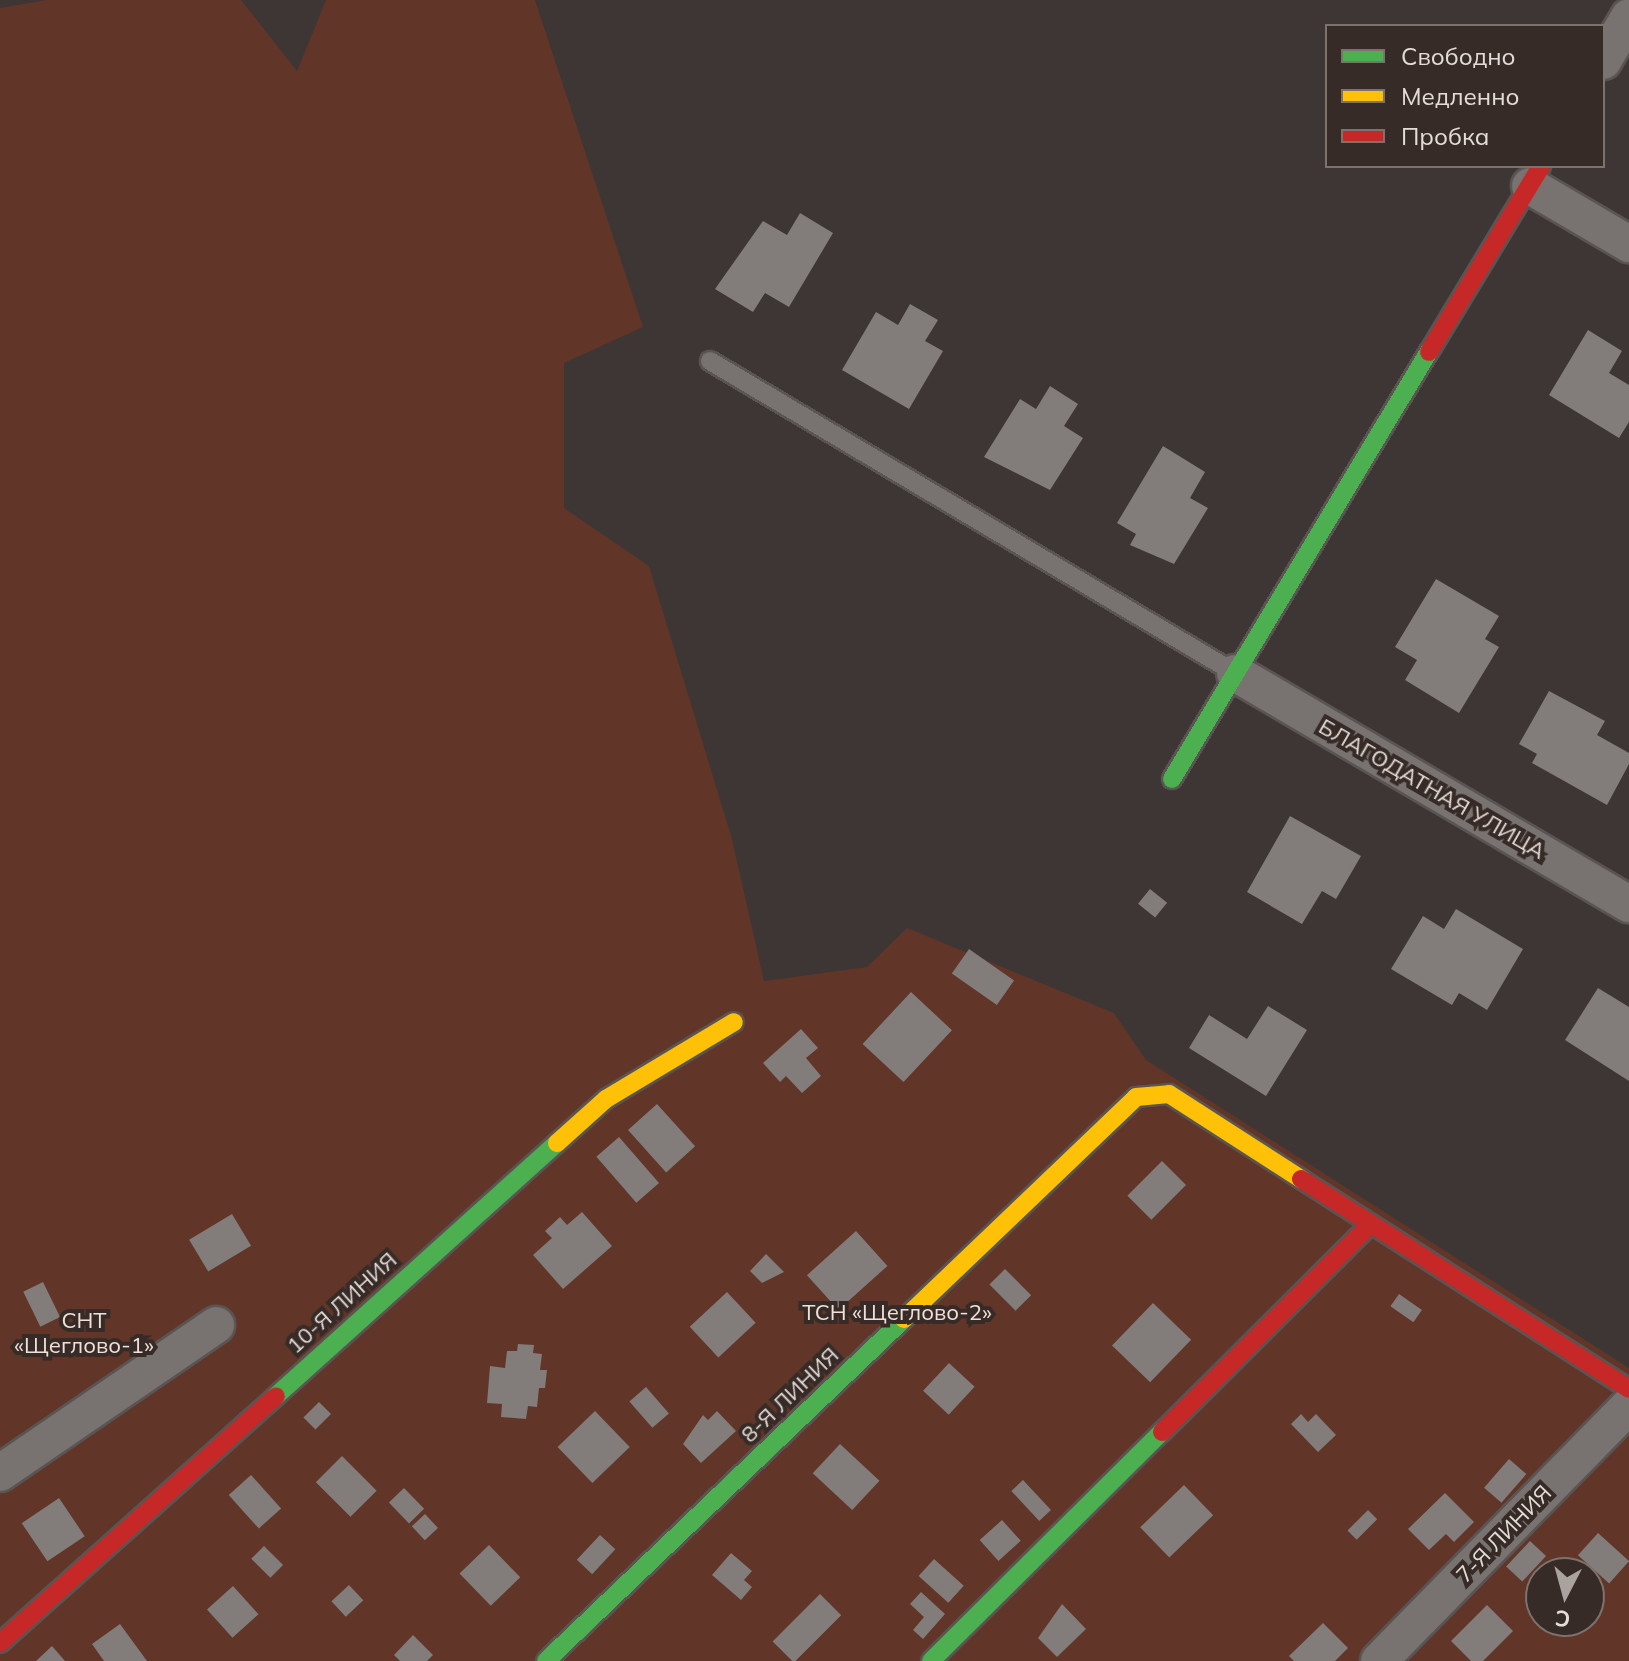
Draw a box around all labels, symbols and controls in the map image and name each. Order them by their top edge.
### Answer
legend [1325,24,1605,168]
text: Свободно [1401,41,1516,71]
text: Медленно [1401,81,1520,111]
text: Пробка [1401,121,1489,151]
street label: БЛАГОДАТНАЯ УЛИЦА [1314,713,1550,865]
street label: 10-Я ЛИНИЯ [282,1247,402,1359]
park label: ТСН «Щеглово-2» [802,1300,992,1326]
park label: СНТ «Щеглово-1» [14,1307,154,1358]
street label: 8-Я ЛИНИЯ [736,1342,844,1448]
street label: 7-Я ЛИНИЯ [1451,1480,1557,1588]
north arrow [1525,1557,1605,1637]
text: С [1554,1604,1572,1634]

